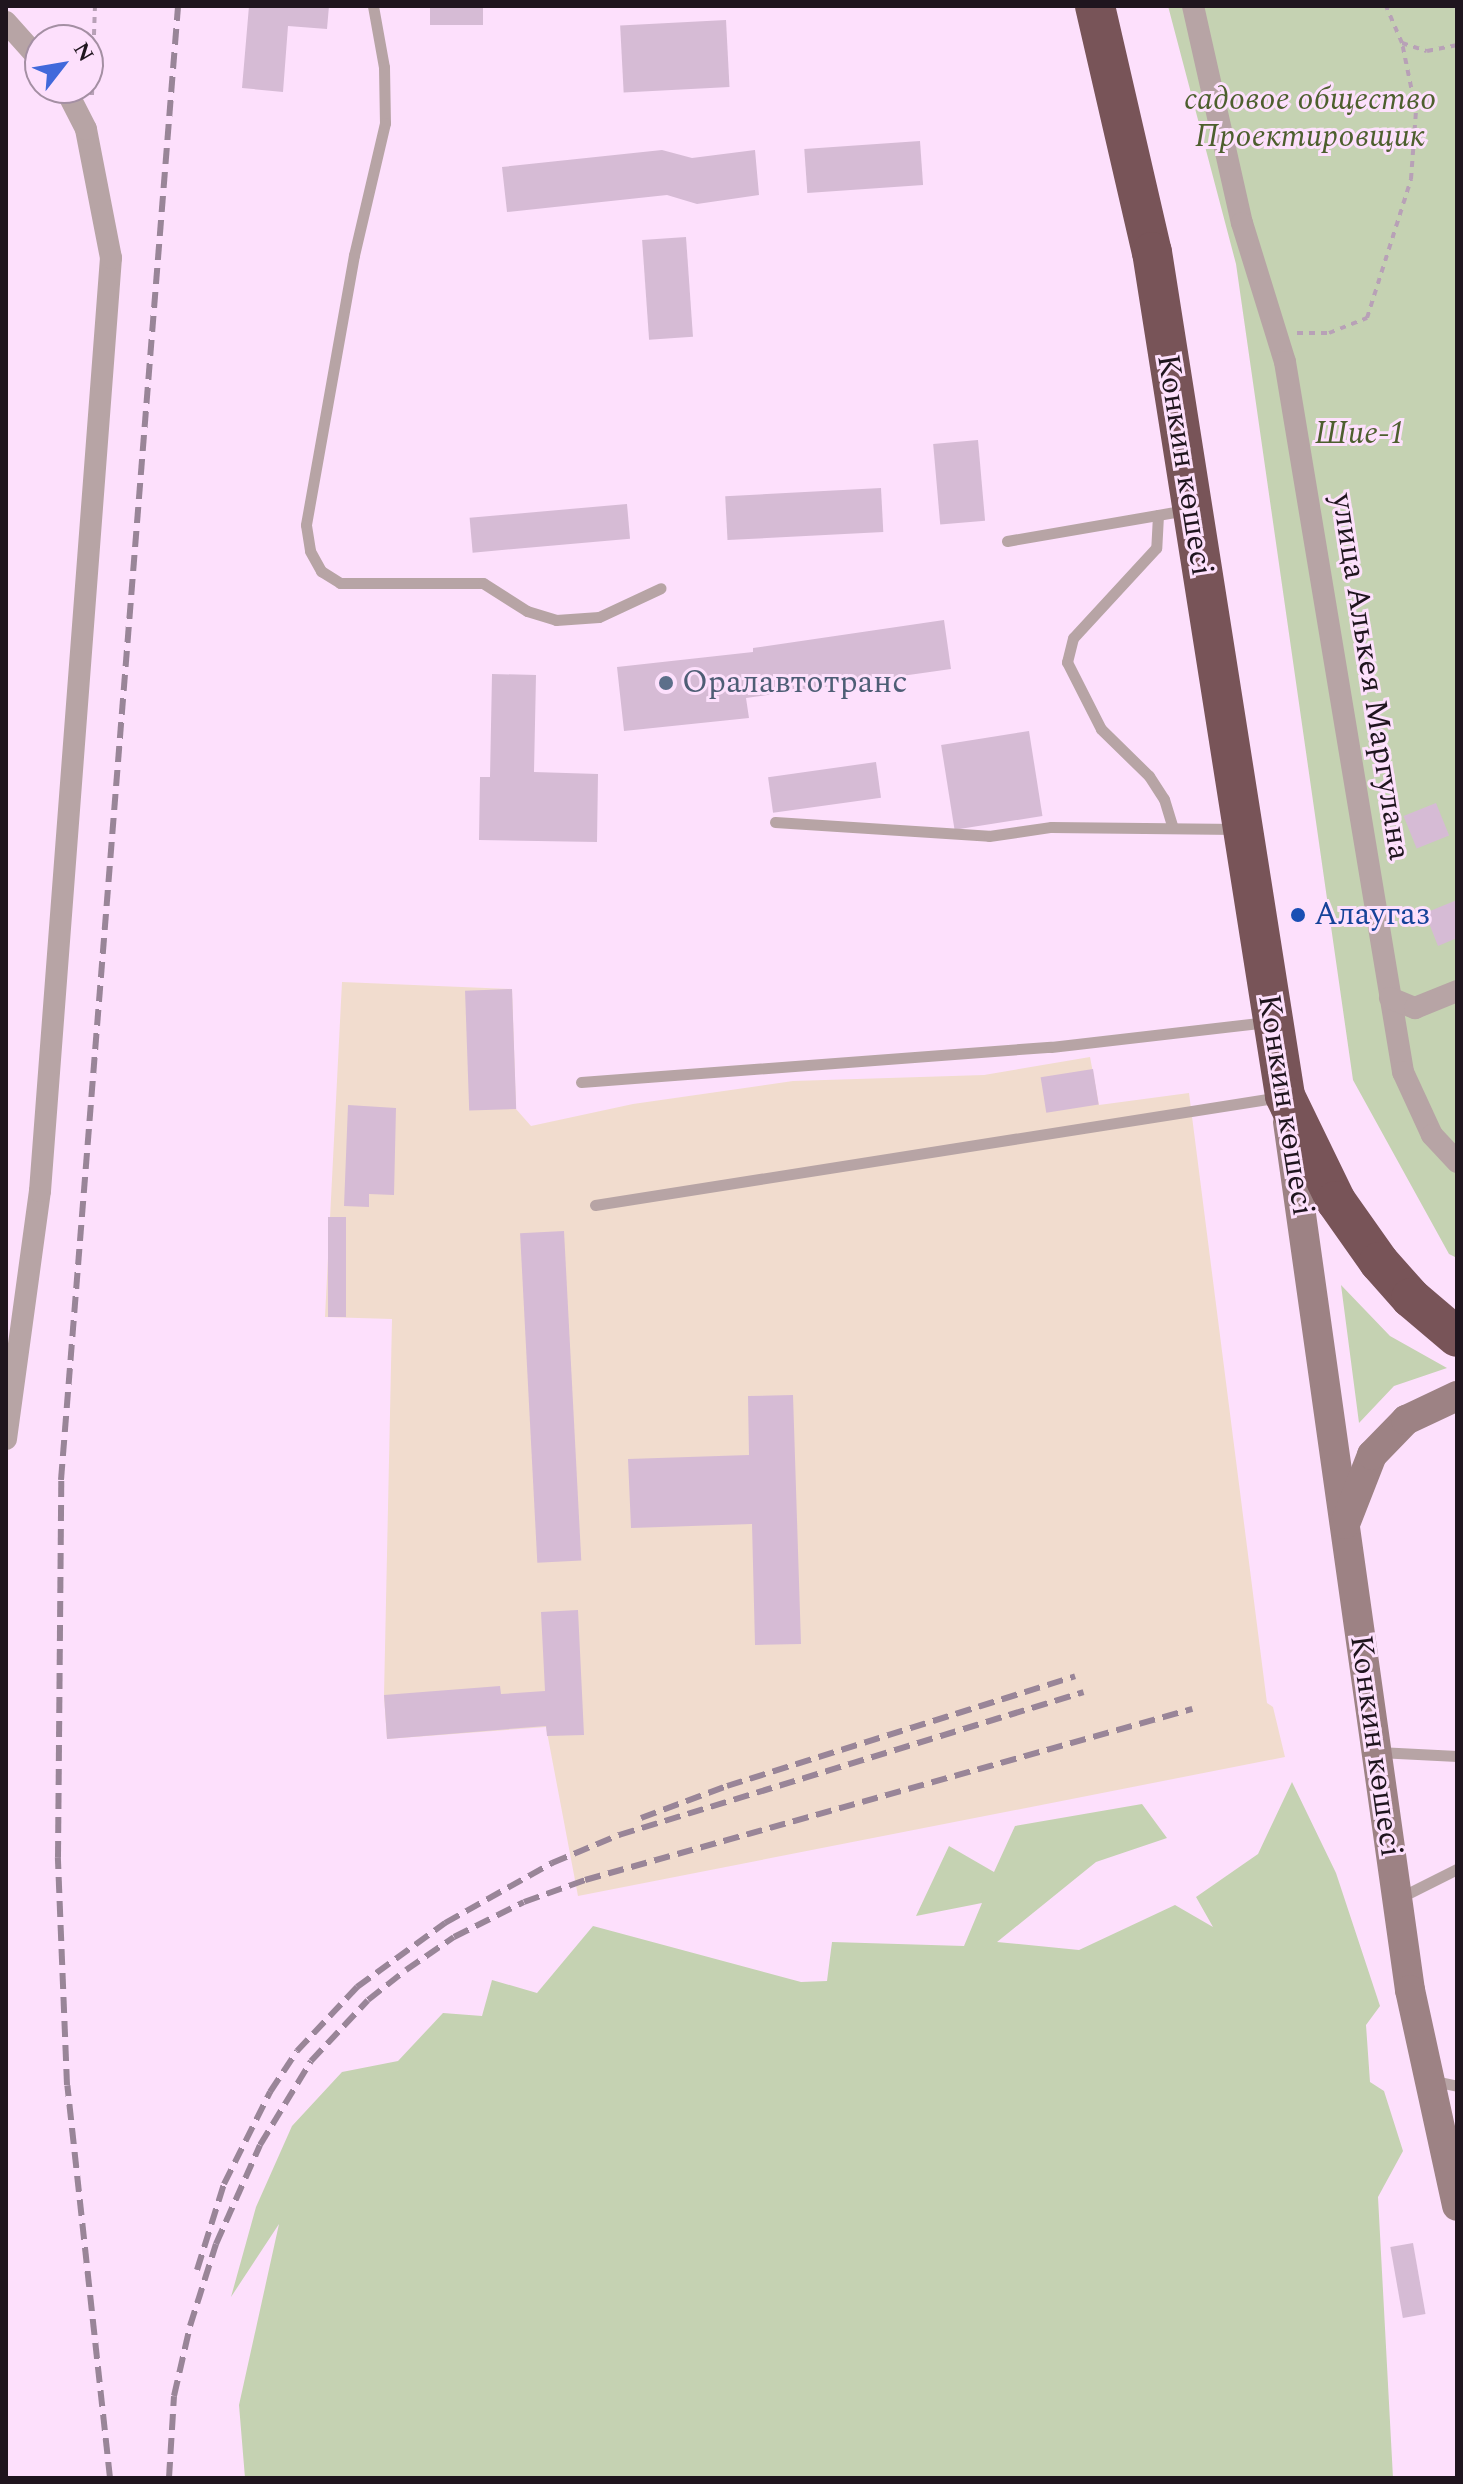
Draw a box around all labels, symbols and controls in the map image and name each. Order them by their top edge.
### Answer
north arrow [24,24,104,104]
text: N [65,36,102,69]
park label: садовое общество Проектировщик [1184,82,1436,157]
street label: Конкин көшесі [1148,352,1220,578]
park label: Шие-1 [1315,415,1405,453]
street label: улица Алькея Маргулана [1322,491,1418,863]
place label: Оралавтотранс [682,664,908,702]
marker: Оралавтотранс [657,674,675,692]
place label: Алаугаз [1314,896,1430,934]
marker: Алаугаз [1289,906,1307,924]
street label: Конкин көшесі [1249,992,1321,1218]
street label: Конкин көшесі [1340,1633,1410,1859]

